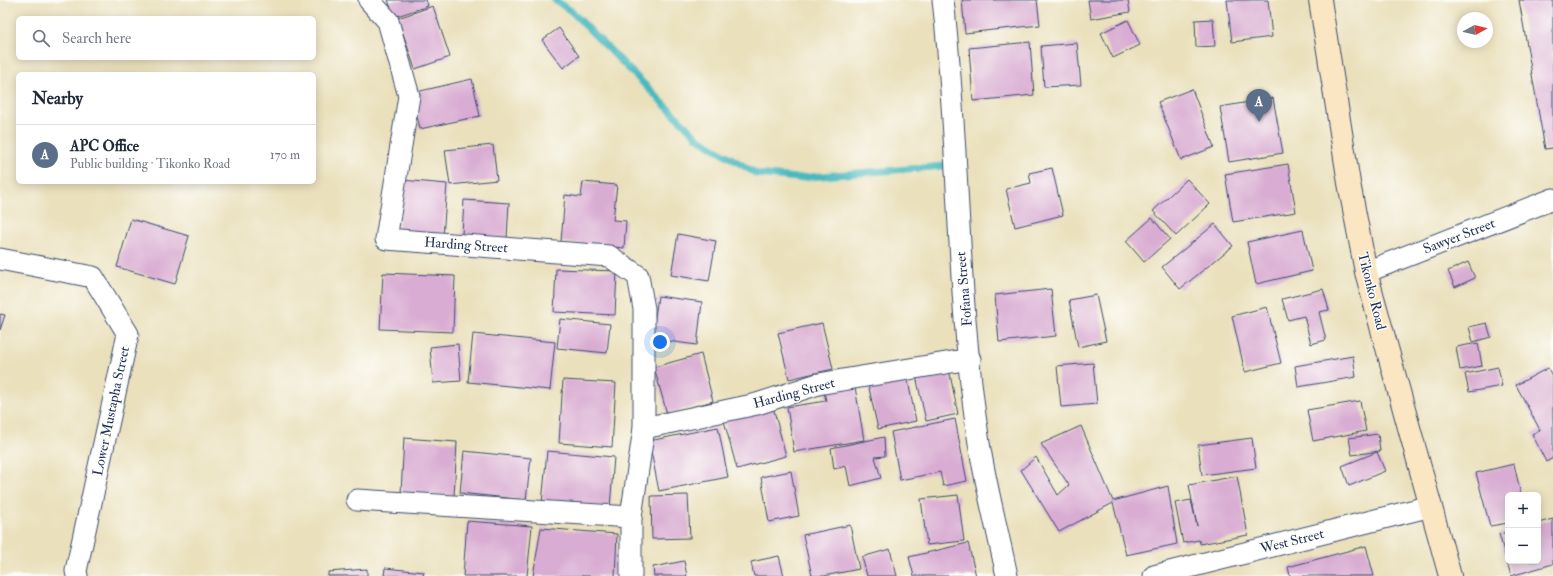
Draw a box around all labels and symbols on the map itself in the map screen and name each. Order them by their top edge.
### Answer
north arrow [1457,12,1493,48]
pin: A [1246,89,1272,122]
street label: Sawyer Street [1421,214,1498,258]
street label: Harding Street [424,234,509,256]
street label: Fofana Street [952,250,976,327]
street label: Tikonko Road [1354,250,1390,332]
your location [650,332,670,352]
street label: Lower Mustapha Street [89,344,134,477]
street label: Harding Street [751,374,837,412]
street label: West Street [1257,525,1326,557]

